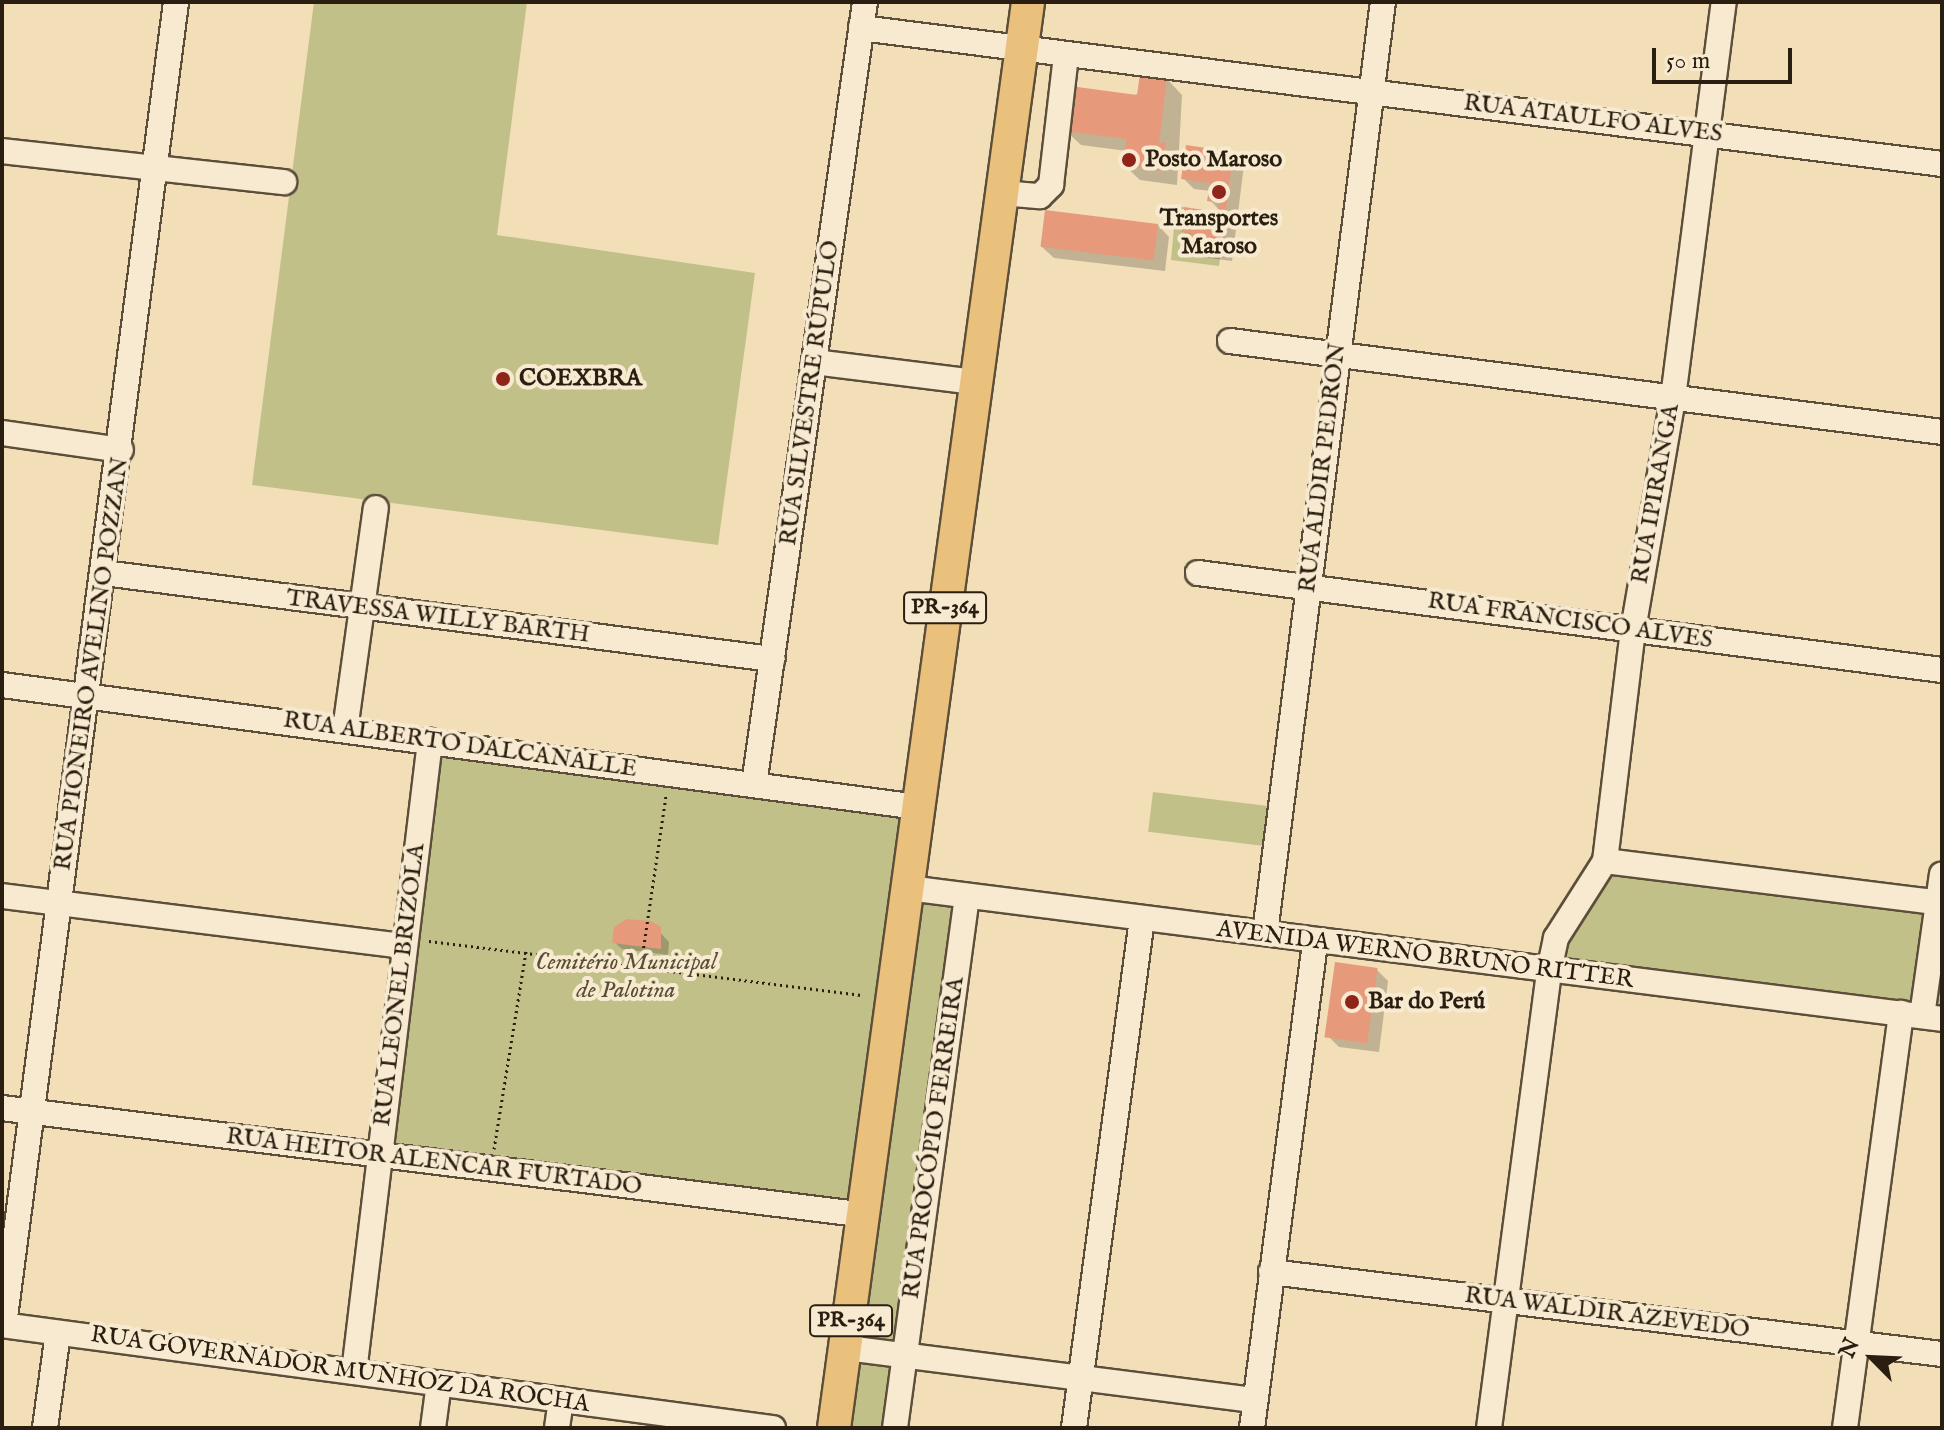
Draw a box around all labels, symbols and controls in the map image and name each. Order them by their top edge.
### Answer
scale bar [1656,32,1796,82]
text: 50 m [1666,46,1710,77]
street label: RUA ATAULFO ALVES [1462,89,1724,149]
place label: Posto Maroso [1145,146,1282,174]
marker: Posto Maroso [1120,151,1138,169]
marker: Transportes Maroso [1210,183,1228,201]
place label: Transportes Maroso [1160,205,1278,261]
street label: RUA SILVESTRE RÚPULO [774,238,846,548]
street label: RUA ALDIR PEDRON [1293,341,1353,595]
place label: COEXBRA [519,365,642,393]
marker: COEXBRA [494,370,512,388]
street label: RUA IPIRANGA [1626,402,1686,586]
street label: RUA PIONEIRO AVELINO POZZAN [49,456,135,872]
street label: TRAVESSA WILLY BARTH [285,584,591,650]
street label: RUA FRANCISCO ALVES [1426,587,1714,655]
road number: PR-364 [903,590,987,626]
street label: RUA ALBERTO DALCANALLE [281,706,639,784]
street label: RUA LEONEL BRIZOLA [368,842,432,1128]
street label: AVENIDA WERNO BRUNO RITTER [1215,915,1635,995]
park label: Cemitério Municipal de Palotina [535,949,717,1005]
street label: RUA PROCÓPIO FERREIRA [897,975,971,1301]
place label: Bar do Perú [1368,988,1485,1016]
marker: Bar do Perú [1343,993,1361,1011]
street label: RUA HEITOR ALENCAR FURTADO [224,1122,644,1202]
street label: RUA WALDIR AZEVEDO [1463,1281,1751,1345]
road number: PR-364 [809,1303,893,1339]
north arrow [1832,1318,1912,1398]
street label: RUA GOVERNADOR MUNHOZ DA ROCHA [89,1321,591,1419]
text: N [1833,1334,1867,1363]

